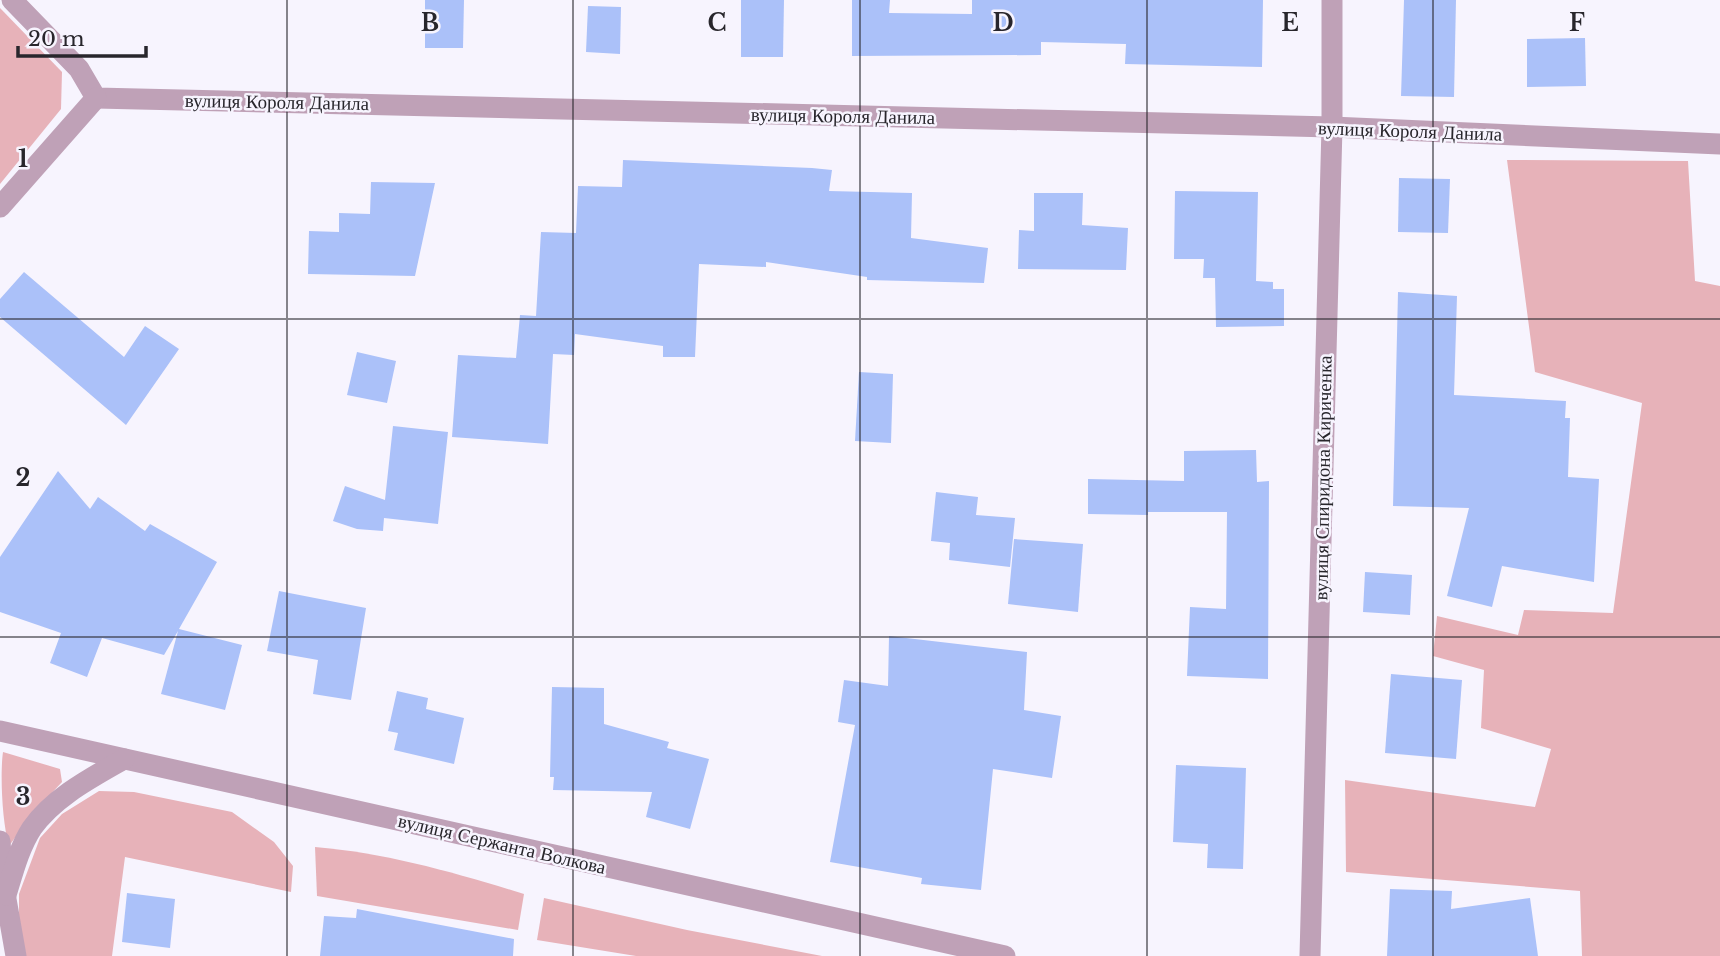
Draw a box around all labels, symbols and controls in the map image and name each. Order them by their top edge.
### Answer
text: B [421,9,439,37]
text: C [708,9,726,37]
text: D [992,9,1014,37]
text: E [1281,9,1299,37]
text: F [1569,9,1585,37]
scale bar [18,14,145,58]
text: 20 m [28,26,85,52]
street label: вулиця Короля Данила [185,89,370,115]
street label: вулиця Короля Данила [751,103,936,129]
street label: вулиця Короля Данила [1318,116,1503,146]
text: 1 [18,145,28,173]
street label: вулиця Спиридона Кириченка [1309,355,1337,601]
text: 2 [16,464,30,492]
text: 3 [16,783,30,811]
street label: вулиця Сержанта Волкова [396,809,609,879]

